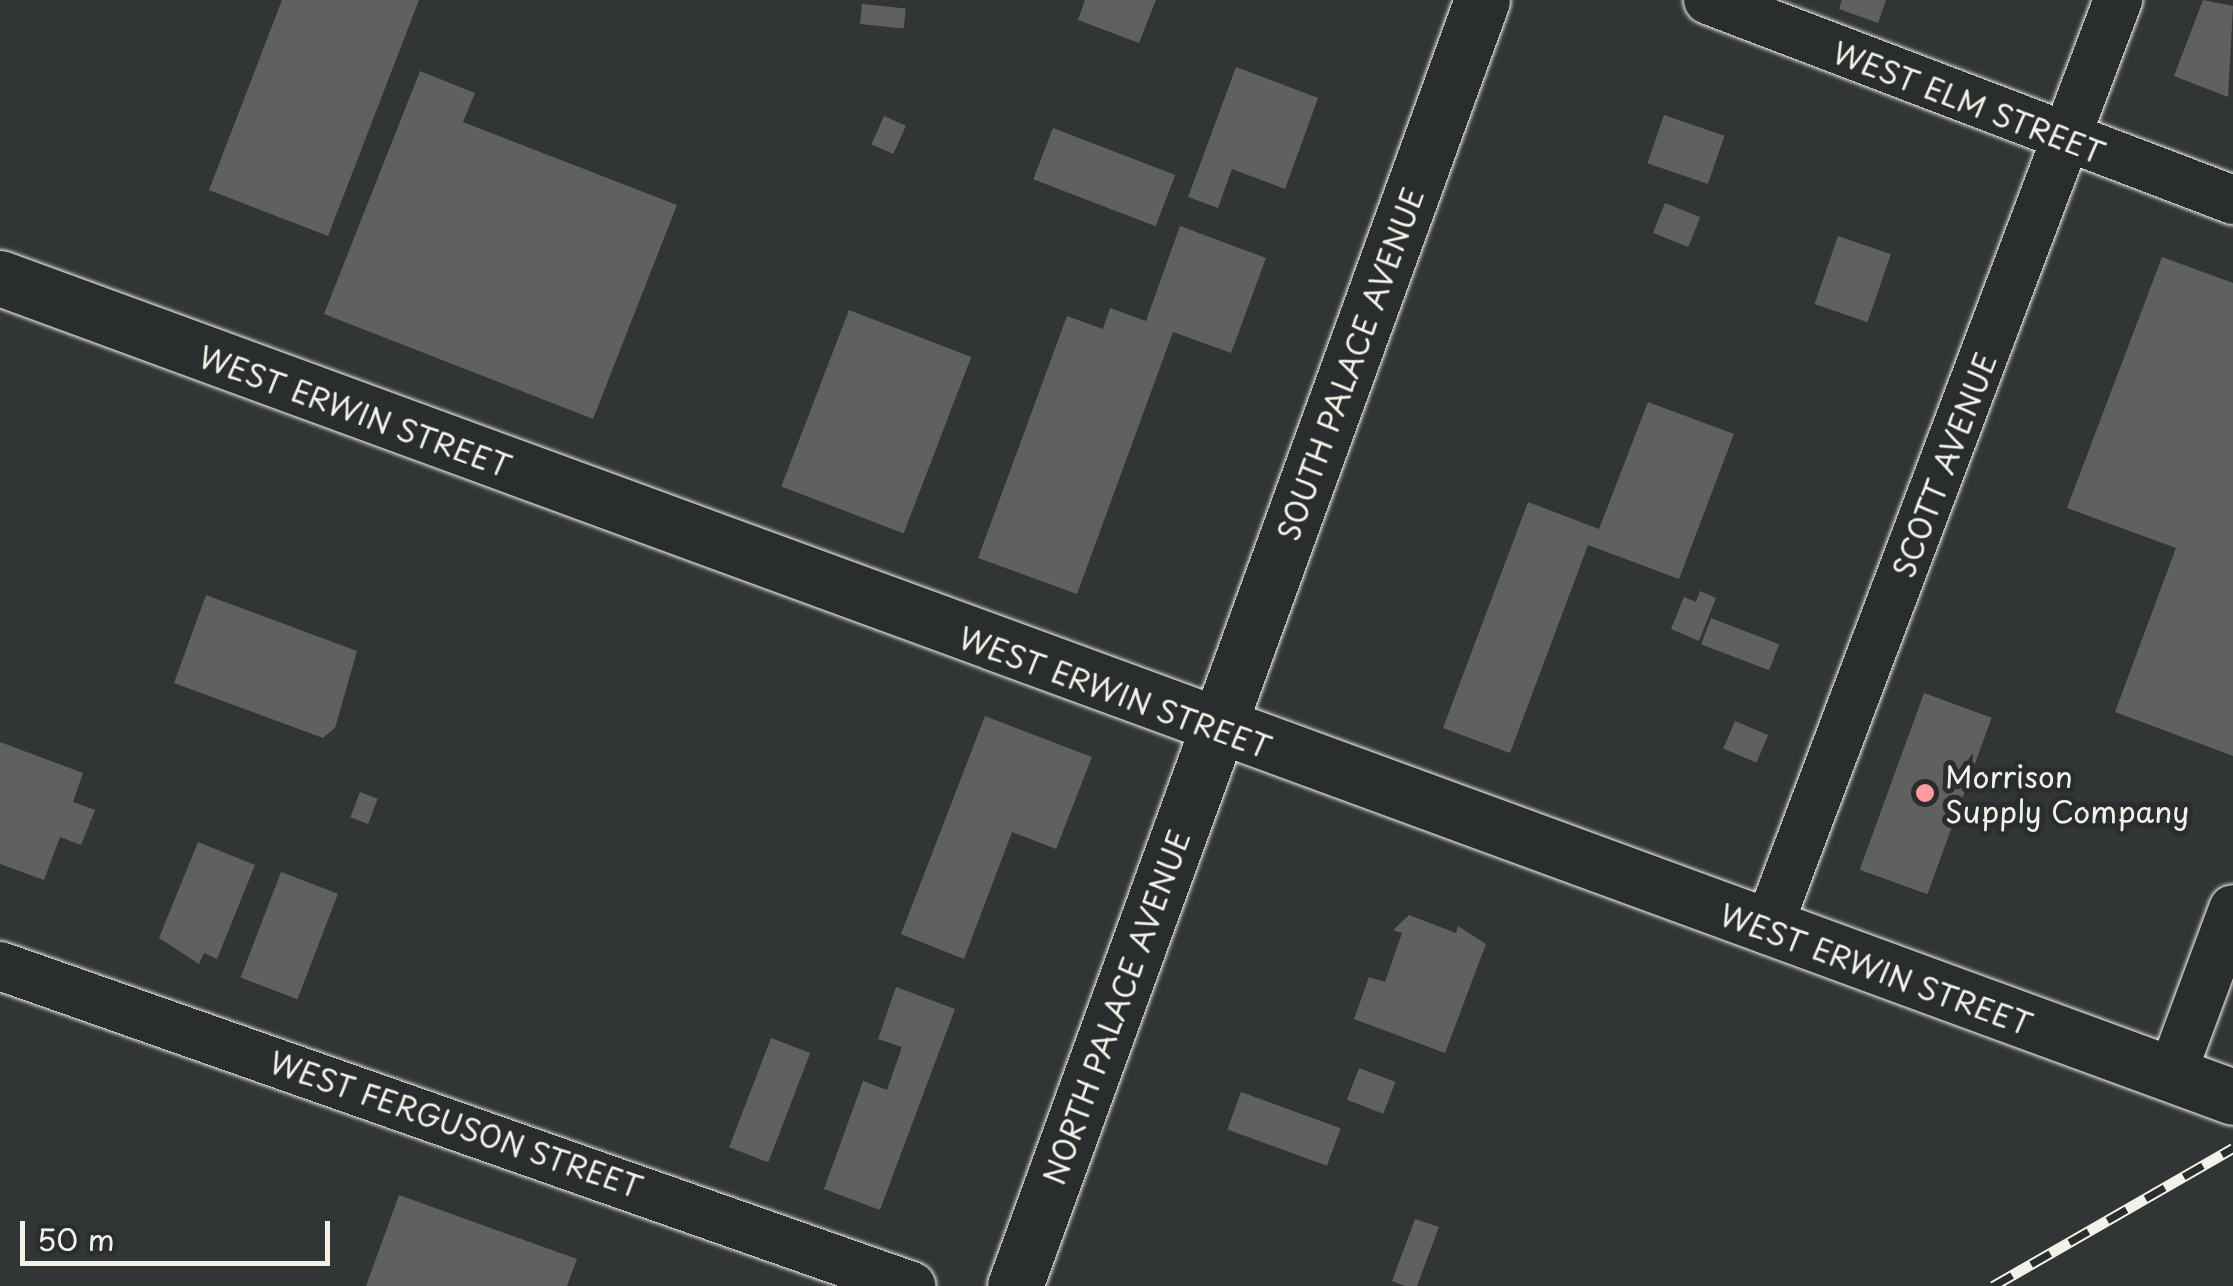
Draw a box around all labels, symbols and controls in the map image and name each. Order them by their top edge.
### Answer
street label: WEST ELM STREET [1827,33,2111,171]
street label: SOUTH PALACE AVENUE [1269,182,1431,546]
street label: WEST ERWIN STREET [195,338,515,484]
street label: SCOTT AVENUE [1885,347,2003,583]
street label: WEST ERWIN STREET [955,619,1275,765]
place label: Morrison Supply Company [1945,758,2191,828]
marker: Morrison Supply Company [1914,782,1936,804]
street label: NORTH PALACE AVENUE [1034,823,1198,1191]
street label: WEST ERWIN STREET [1716,896,2036,1042]
street label: WEST FERGUSON STREET [263,1043,649,1205]
scale bar [25,1201,335,1263]
text: 50 m [37,1216,115,1261]

